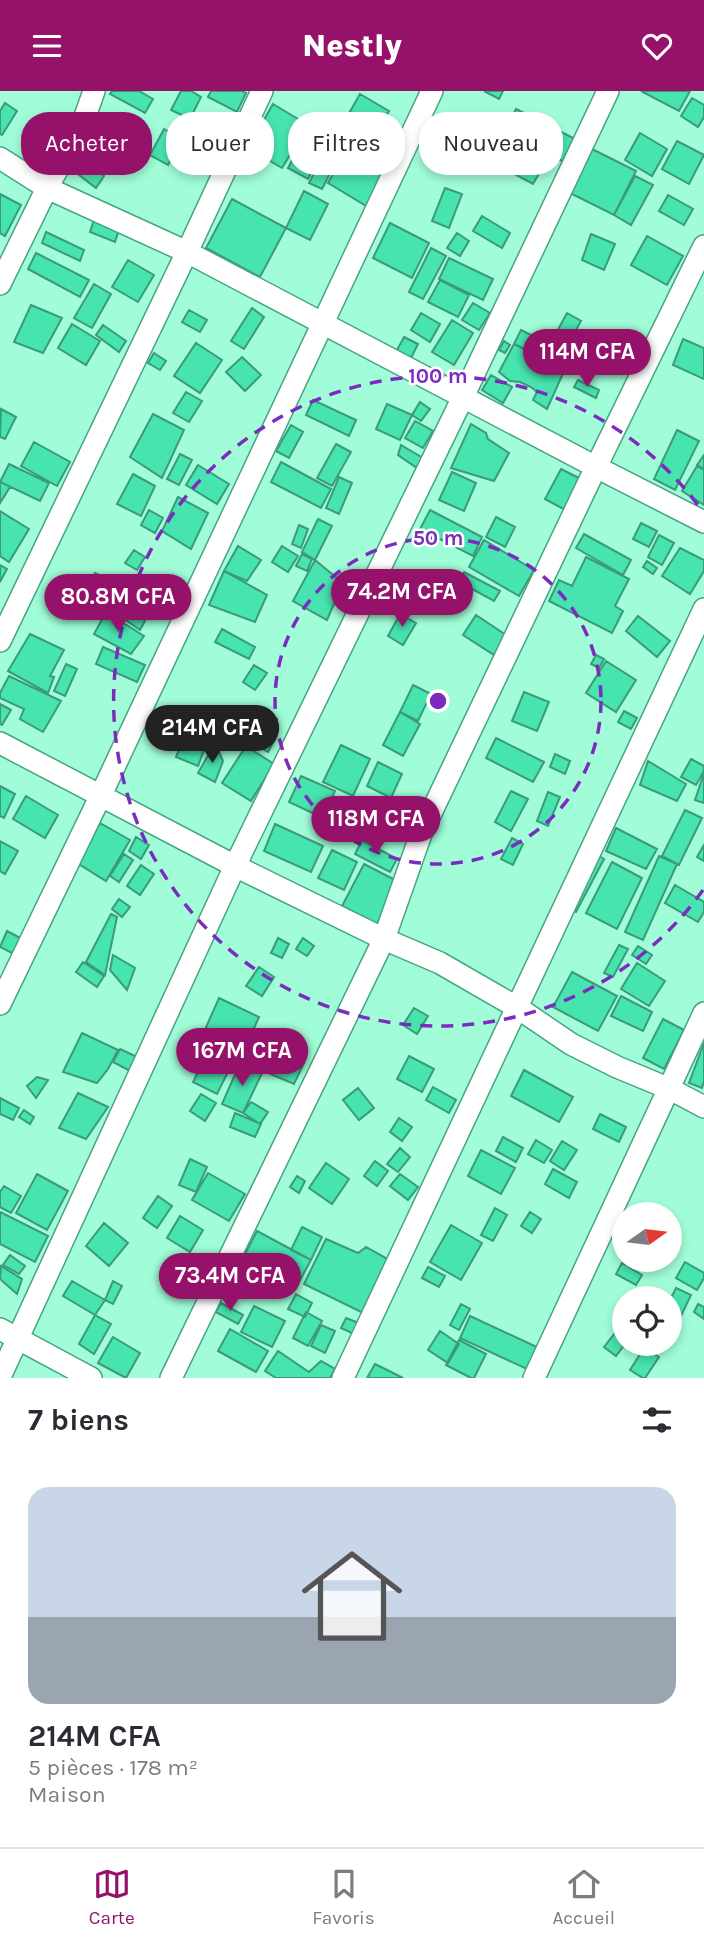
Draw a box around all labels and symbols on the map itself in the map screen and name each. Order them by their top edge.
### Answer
pin: 114M CFA [515,329,659,389]
text: 100 m [408,364,468,388]
text: 50 m [413,526,463,550]
pin: 74.2M CFA [322,569,482,629]
pin: 80.8M CFA [38,575,198,634]
centre of rings [426,689,450,713]
pin: 214M CFA [140,705,284,765]
pin: 118M CFA [304,797,448,856]
pin: 167M CFA [170,1028,314,1088]
north arrow [612,1202,682,1272]
pin: 73.4M CFA [150,1253,310,1313]

